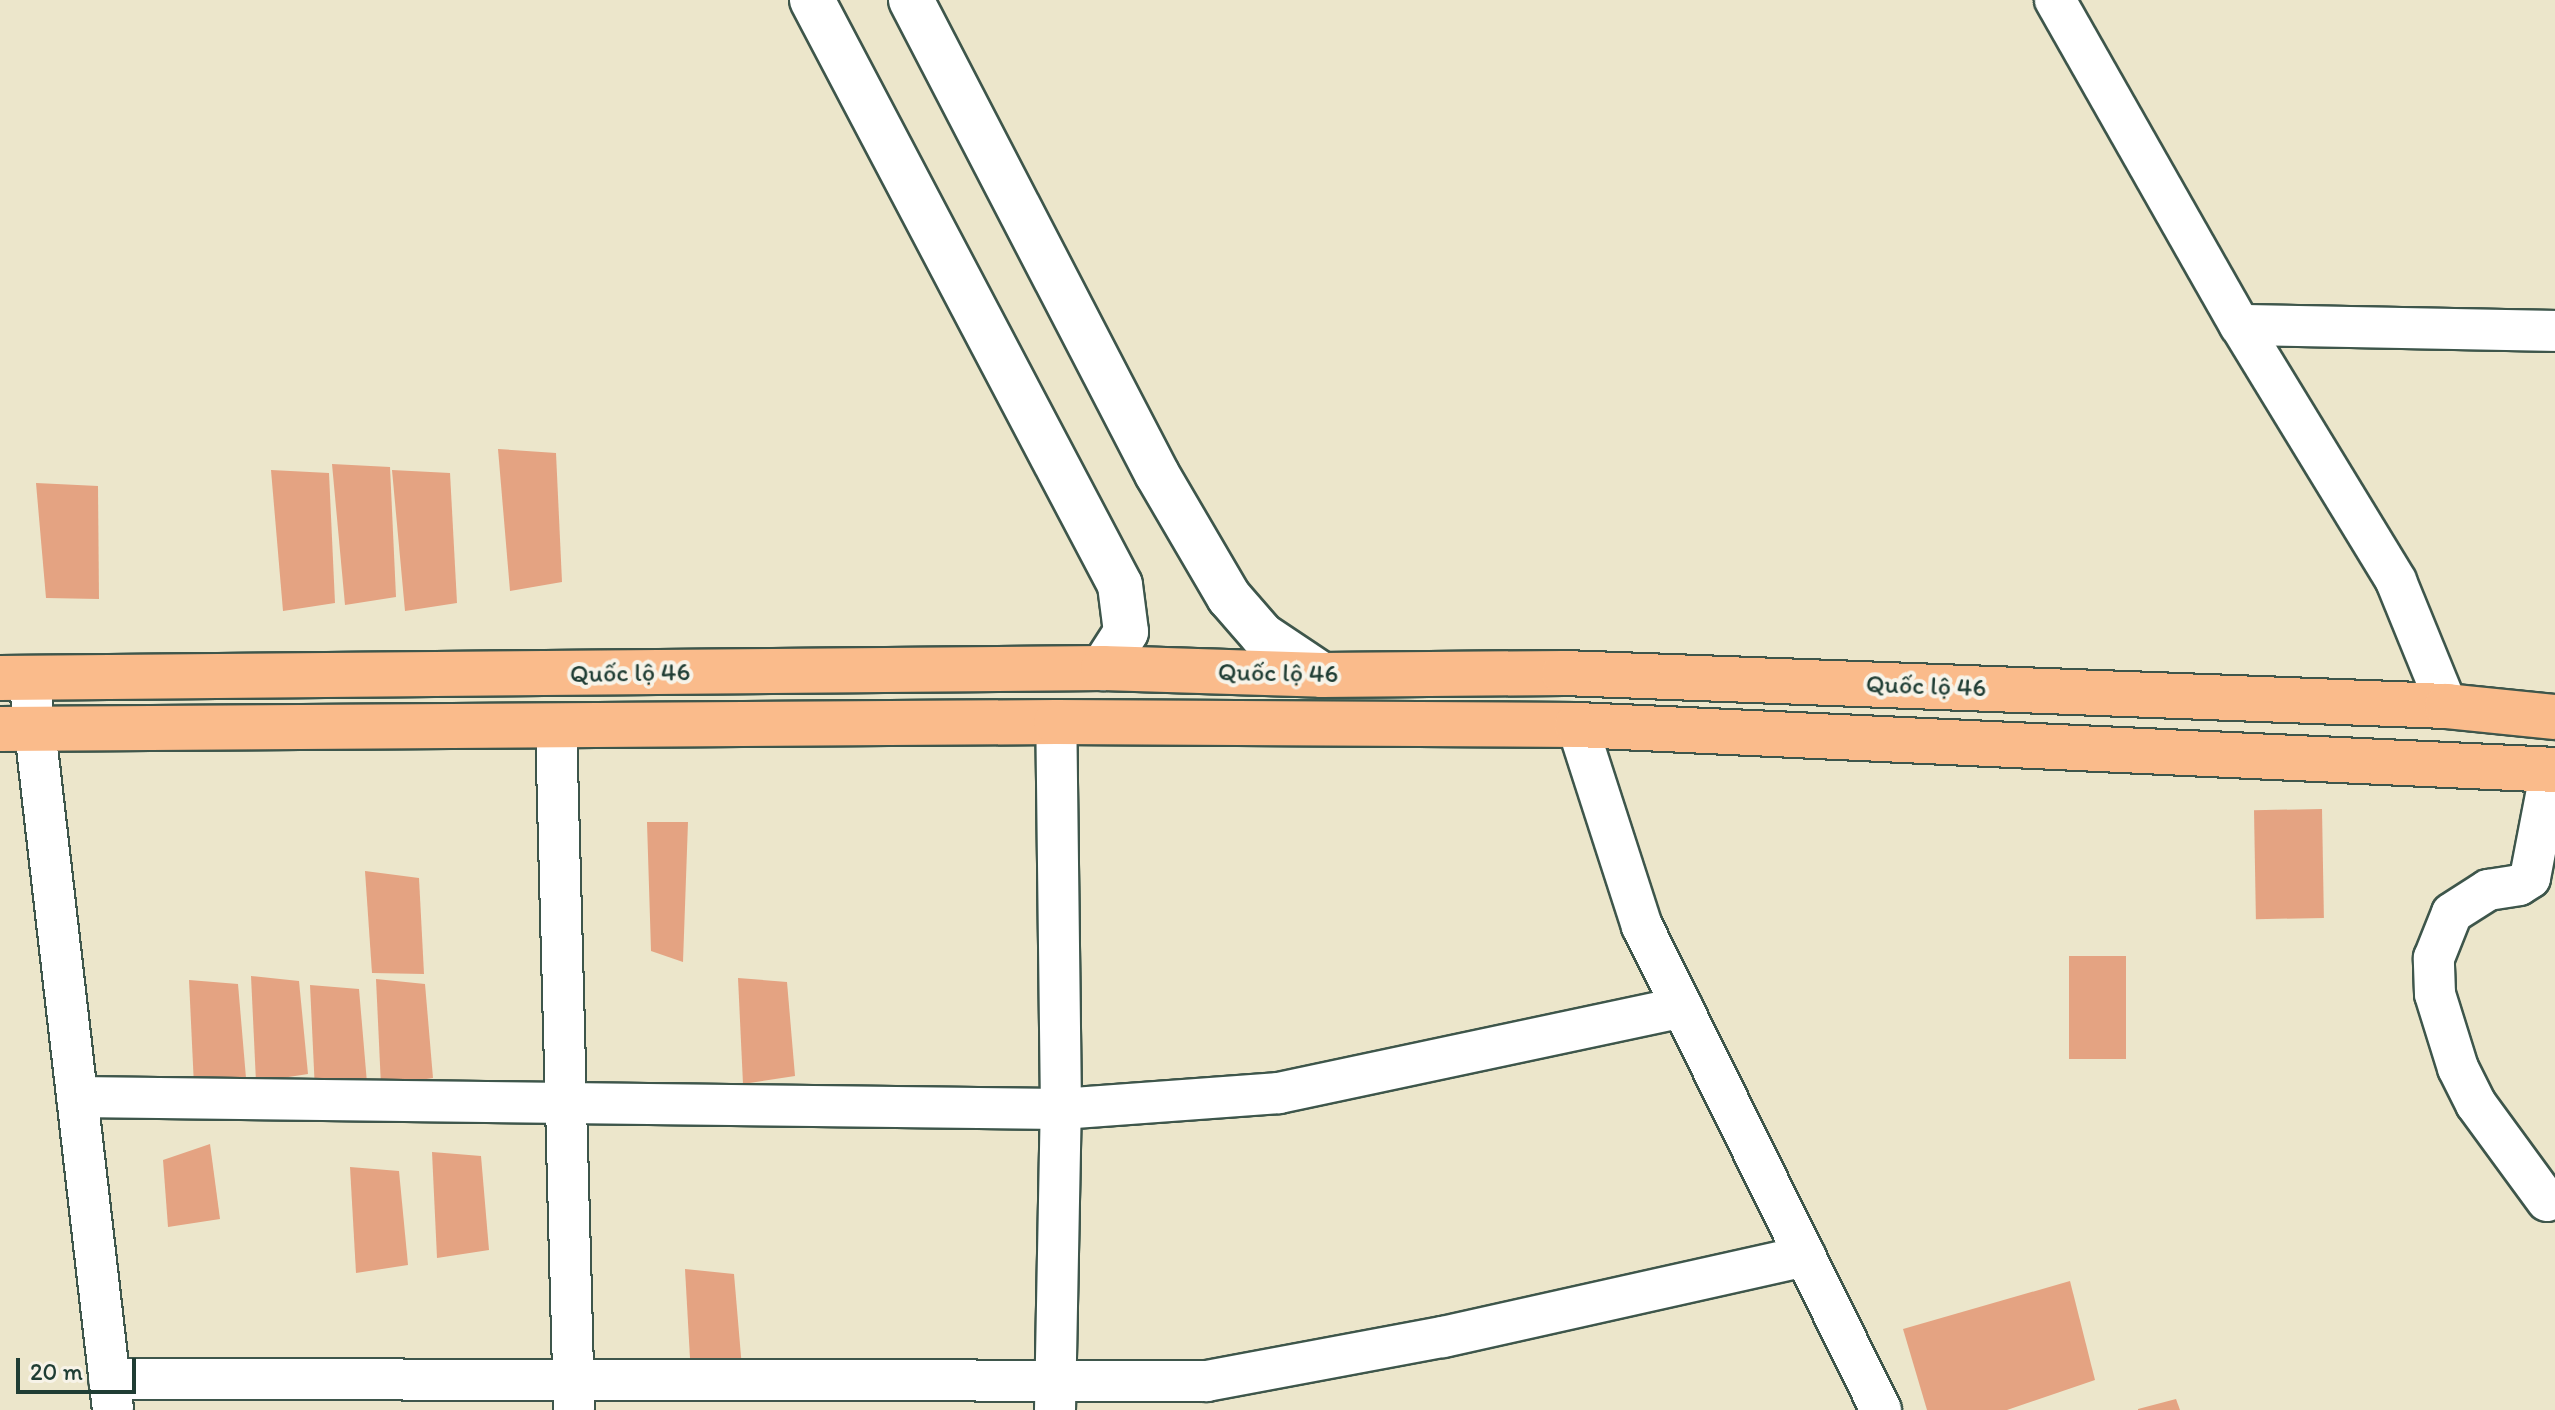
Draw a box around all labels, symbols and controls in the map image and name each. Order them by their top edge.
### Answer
street label: Quốc lộ 46 [569,656,691,690]
street label: Quốc lộ 46 [1217,656,1339,690]
street label: Quốc lộ 46 [1865,668,1987,704]
scale bar [20,1342,140,1392]
text: 20 m [30,1357,83,1386]

